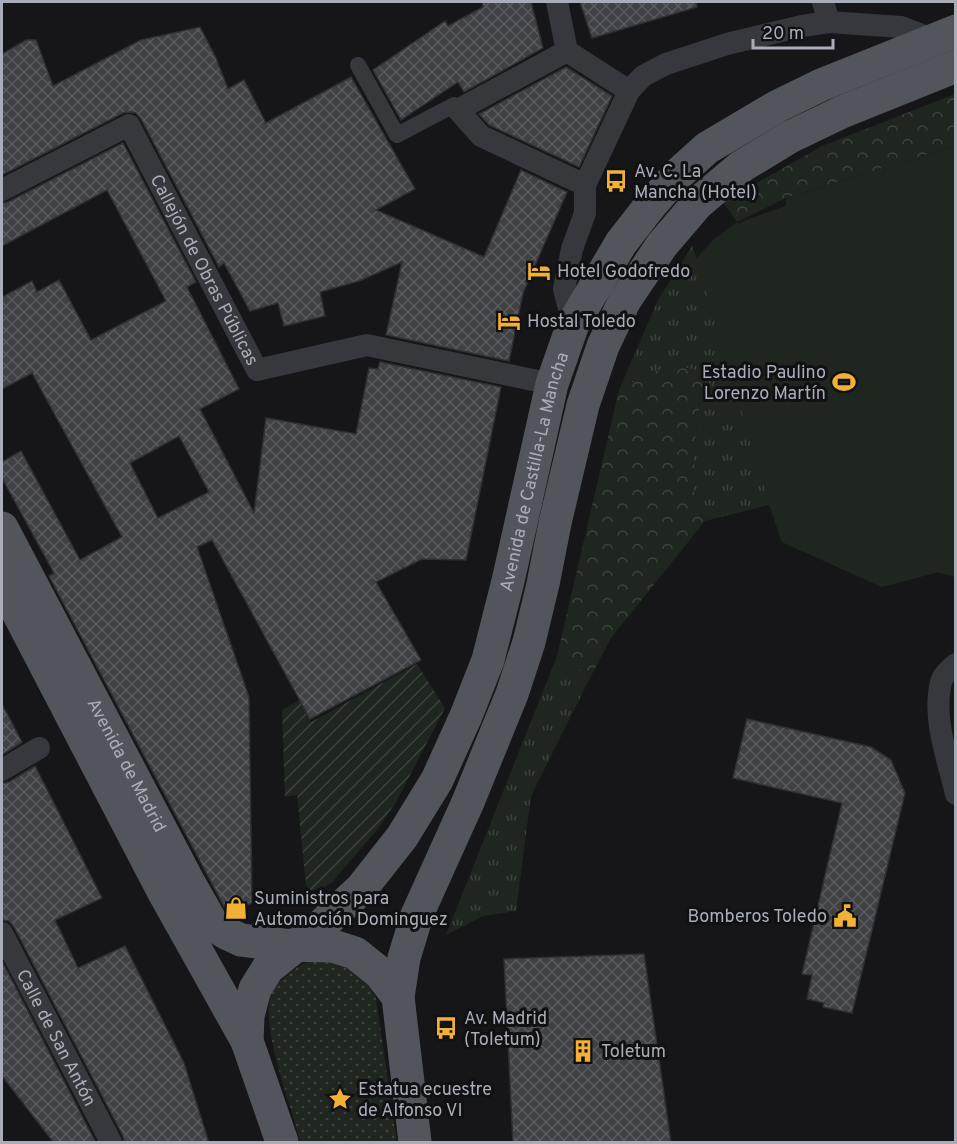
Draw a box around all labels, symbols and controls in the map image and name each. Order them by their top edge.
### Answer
scale bar [753,12,832,50]
text: 20 m [762,23,804,46]
place label: Av. C. La Mancha (Hotel) [634,161,757,205]
bus stop icon: Av. C. La Mancha (Hotel) [603,168,629,194]
street label: Callejón de Obras Públicas [144,171,263,370]
hotel icon: Hotel Godofredo [526,258,552,284]
place label: Hotel Godofredo [557,261,690,284]
hotel icon: Hostal Toledo [496,308,522,334]
place label: Hostal Toledo [527,311,636,334]
street label: Avenida de Castilla-La Mancha [496,349,575,594]
place label: Estadio Paulino Lorenzo Martín [702,362,826,406]
sports icon: Estadio Paulino Lorenzo Martín [831,369,857,395]
street label: Avenida de Madrid [81,695,170,837]
place label: Suministros para Automoción Dominguez [254,888,448,932]
shop icon: Suministros para Automoción Dominguez [223,895,249,921]
public building icon: Bomberos Toledo [832,903,858,929]
place label: Bomberos Toledo [687,906,827,929]
street label: Calle de San Antón [10,966,100,1111]
place label: Av. Madrid (Toletum) [464,1008,547,1052]
bus stop icon: Av. Madrid (Toletum) [433,1015,459,1041]
building icon: Toletum [570,1038,596,1064]
place label: Toletum [601,1041,666,1064]
place label: Estatua ecuestre de Alfonso VI [358,1079,492,1123]
place icon: Estatua ecuestre de Alfonso VI [327,1086,353,1112]

